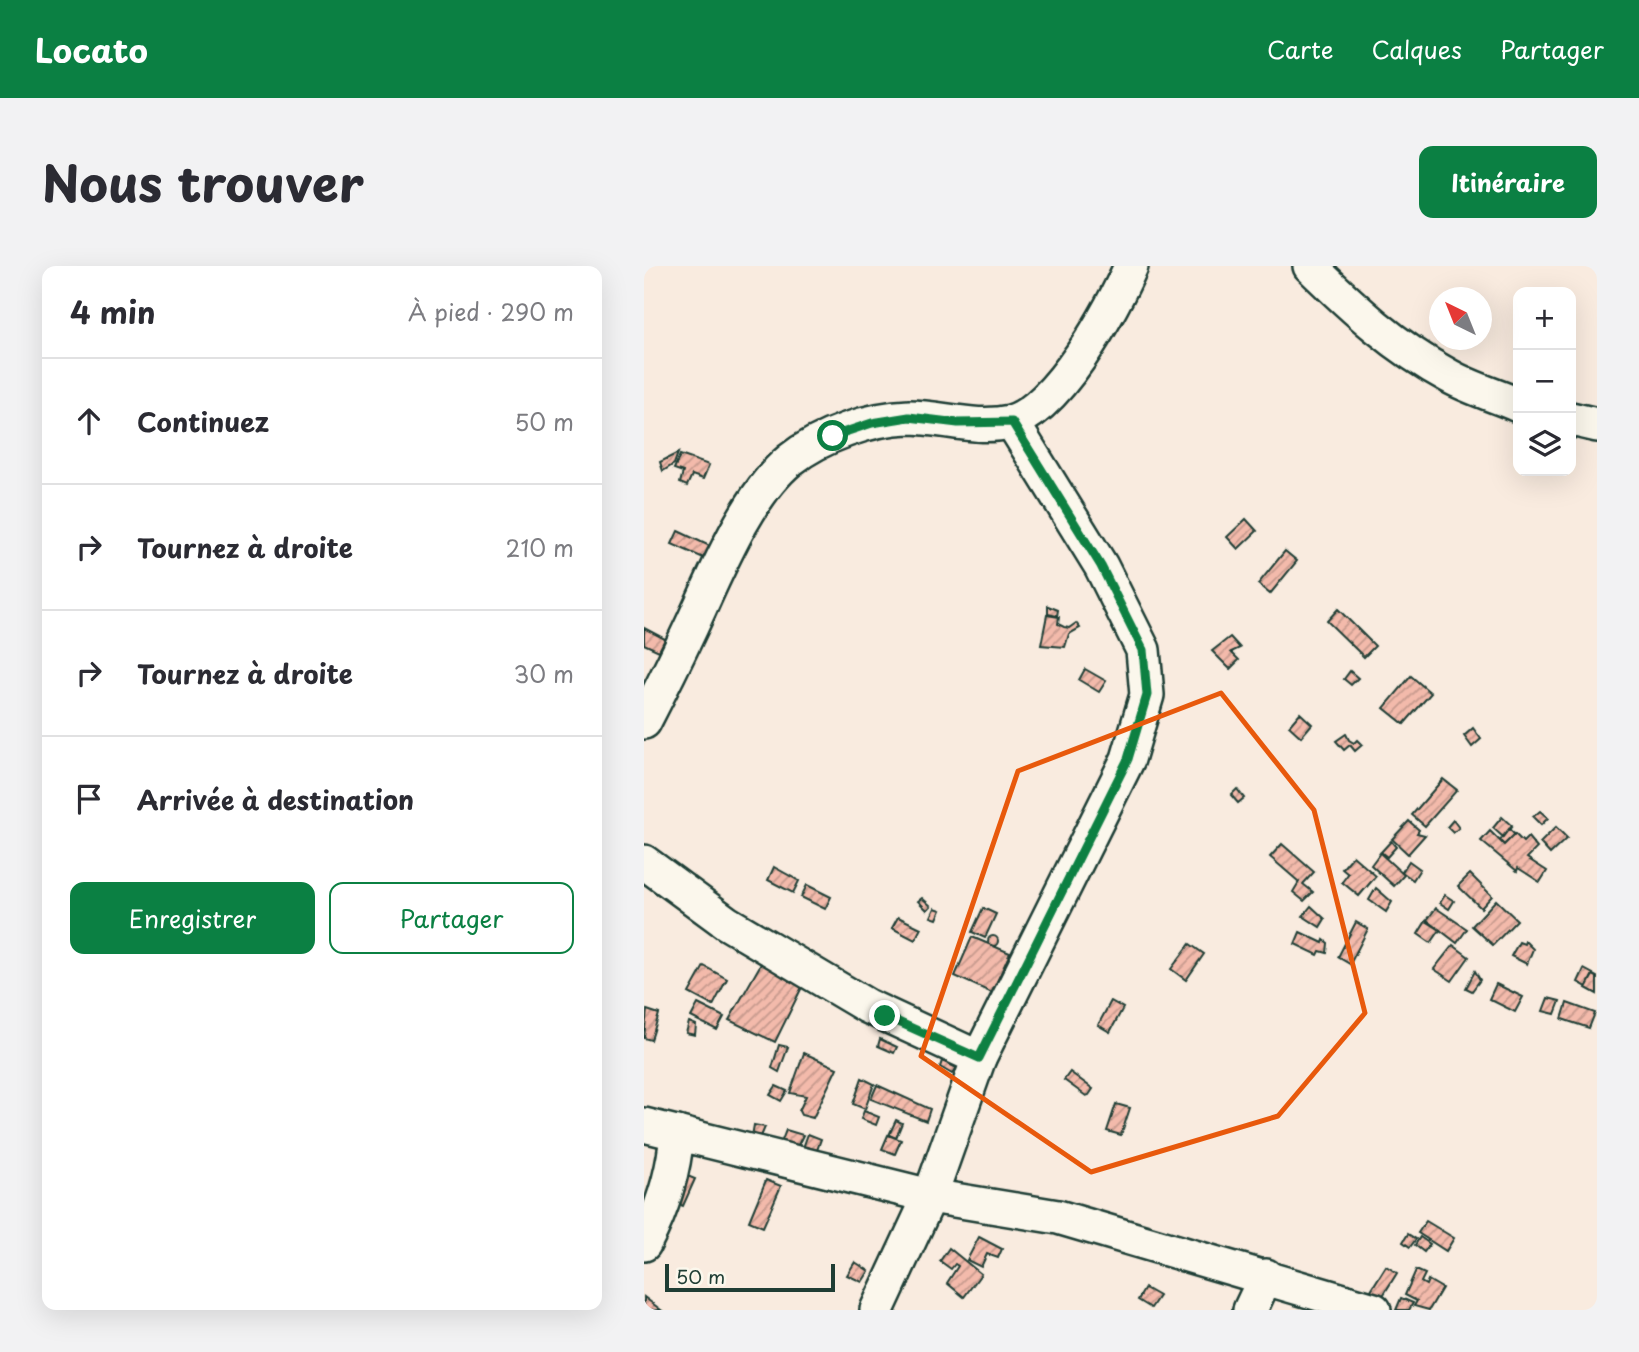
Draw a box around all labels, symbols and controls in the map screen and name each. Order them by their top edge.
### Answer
text: Locato [35,24,148,74]
text: Carte [1267,31,1333,67]
text: Calques [1371,31,1462,67]
text: Partager [1500,31,1604,67]
text: Nous trouver [42,145,364,219]
button: Itinéraire [1419,146,1597,218]
north arrow [1429,287,1492,350]
map controls [1513,287,1576,476]
button: + [1513,287,1576,350]
text: 4 min [70,289,156,334]
text: À pied · 290 m [408,294,574,329]
button: − [1513,350,1576,413]
icon: ahead [70,402,108,440]
text: Continuez [137,402,269,441]
text: 50 m [514,404,574,439]
button: layers [1513,413,1576,476]
route start [817,420,848,451]
icon: right [70,528,108,566]
text: Tournez à droite [137,528,353,567]
text: 210 m [506,530,574,565]
icon: right [70,654,108,692]
text: Tournez à droite [137,654,353,693]
text: 30 m [513,656,574,691]
icon: arrive [70,780,108,818]
text: Arrivée à destination [137,780,414,819]
button: Enregistrer [70,882,315,954]
button: Partager [329,882,574,954]
route end [869,1000,900,1031]
scale bar [665,1261,835,1293]
text: 50 m [676,1262,725,1290]

